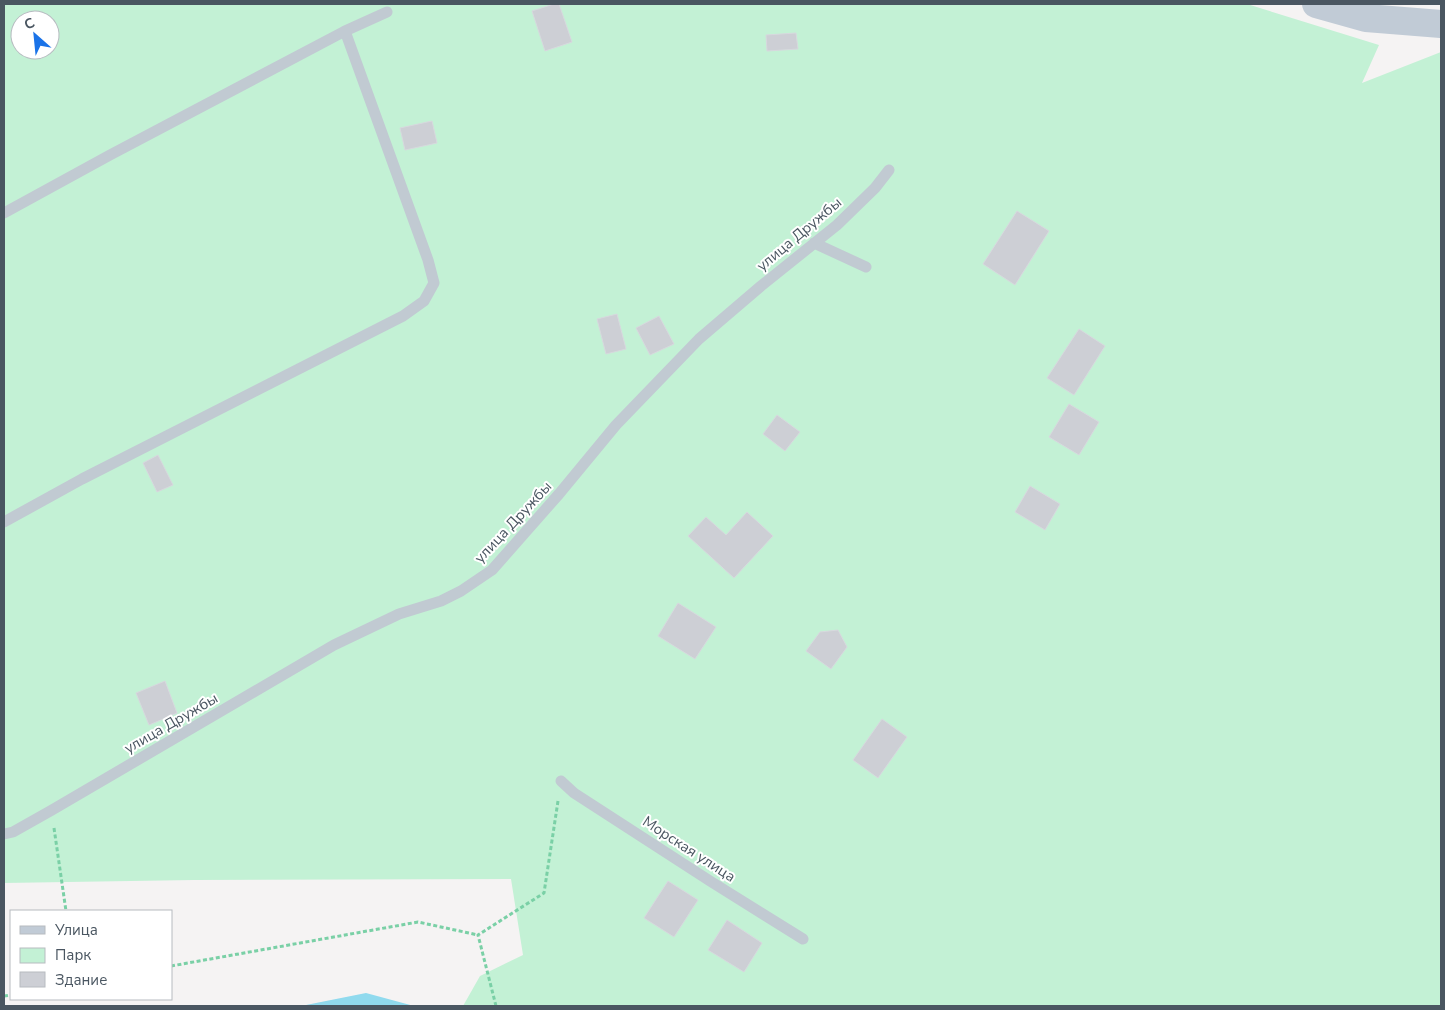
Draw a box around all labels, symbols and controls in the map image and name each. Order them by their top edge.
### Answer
north arrow [10,10,60,60]
text: С [21,13,38,34]
street label: улица Дружбы [752,193,846,275]
street label: улица Дружбы [470,477,556,567]
street label: улица Дружбы [120,688,222,758]
street label: Морская улица [639,811,739,887]
legend [10,910,172,1000]
text: Улица [54,920,98,940]
text: Парк [55,945,91,965]
text: Здание [55,970,107,990]

